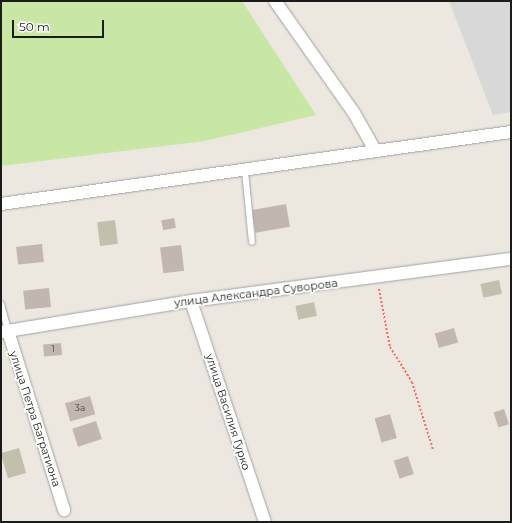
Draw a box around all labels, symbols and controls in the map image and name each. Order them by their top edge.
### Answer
scale bar [14,12,106,38]
text: 50 m [19,19,50,34]
street label: улица Александра Суворова [173,276,339,310]
house number: 1 [51,344,55,354]
street label: улица Петра Багратиона [7,349,63,489]
street label: улица Василия Гурко [203,352,253,472]
house number: 3а [75,403,85,413]

